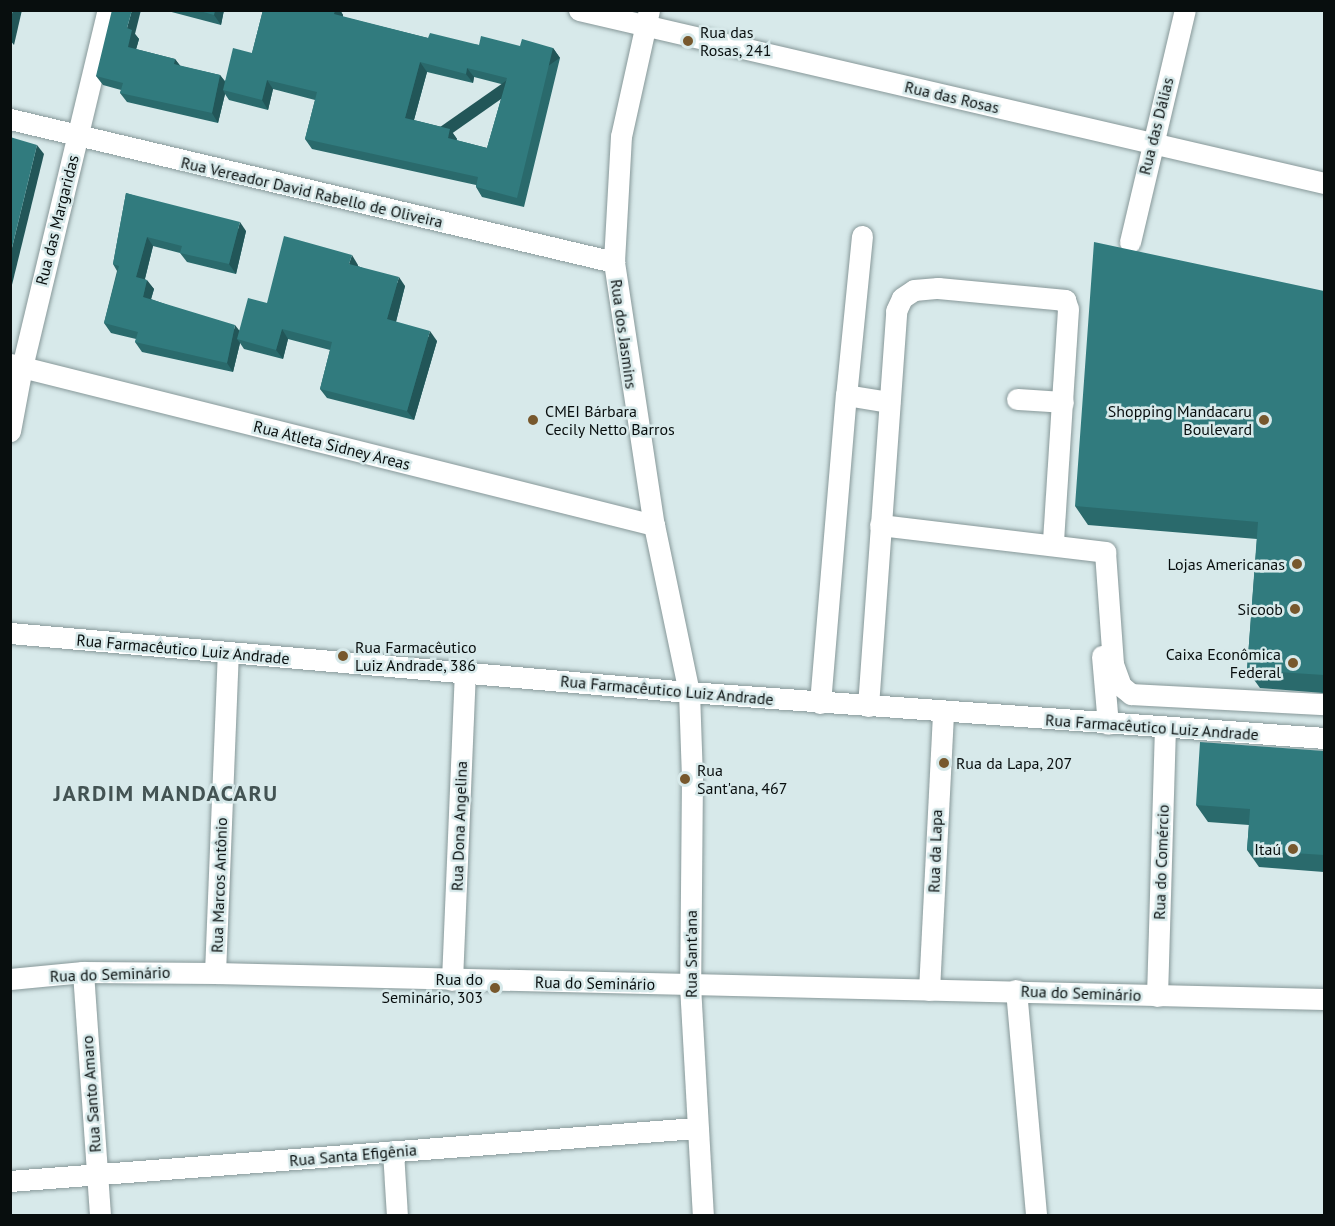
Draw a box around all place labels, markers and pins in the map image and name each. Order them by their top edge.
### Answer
place label: Rua das Rosas, 241 [700,22,773,60]
marker: Rua das Rosas, 241 [681,34,695,48]
place label: CMEI Bárbara Cecily Netto Barros [545,401,675,439]
place label: Shopping Mandacaru Boulevard [1108,401,1252,439]
marker: CMEI Bárbara Cecily Netto Barros [526,413,540,427]
marker: Shopping Mandacaru Boulevard [1257,413,1271,427]
place label: Lojas Americanas [1167,554,1285,574]
marker: Lojas Americanas [1290,557,1304,571]
place label: Sicoob [1238,599,1283,619]
marker: Sicoob [1288,602,1302,616]
place label: Rua Farmacêutico Luiz Andrade, 386 [355,637,478,675]
place label: Caixa Econômica Federal [1166,644,1281,682]
marker: Rua Farmacêutico Luiz Andrade, 386 [336,649,350,663]
marker: Caixa Econômica Federal [1286,656,1300,670]
place label: Rua da Lapa, 207 [956,753,1074,773]
marker: Rua da Lapa, 207 [937,756,951,770]
place label: Rua Sant'ana, 467 [697,760,789,798]
marker: Rua Sant'ana, 467 [678,772,692,786]
place label: Itaú [1254,839,1281,859]
marker: Itaú [1286,842,1300,856]
place label: Rua do Seminário, 303 [380,969,483,1007]
marker: Rua do Seminário, 303 [488,981,502,995]

